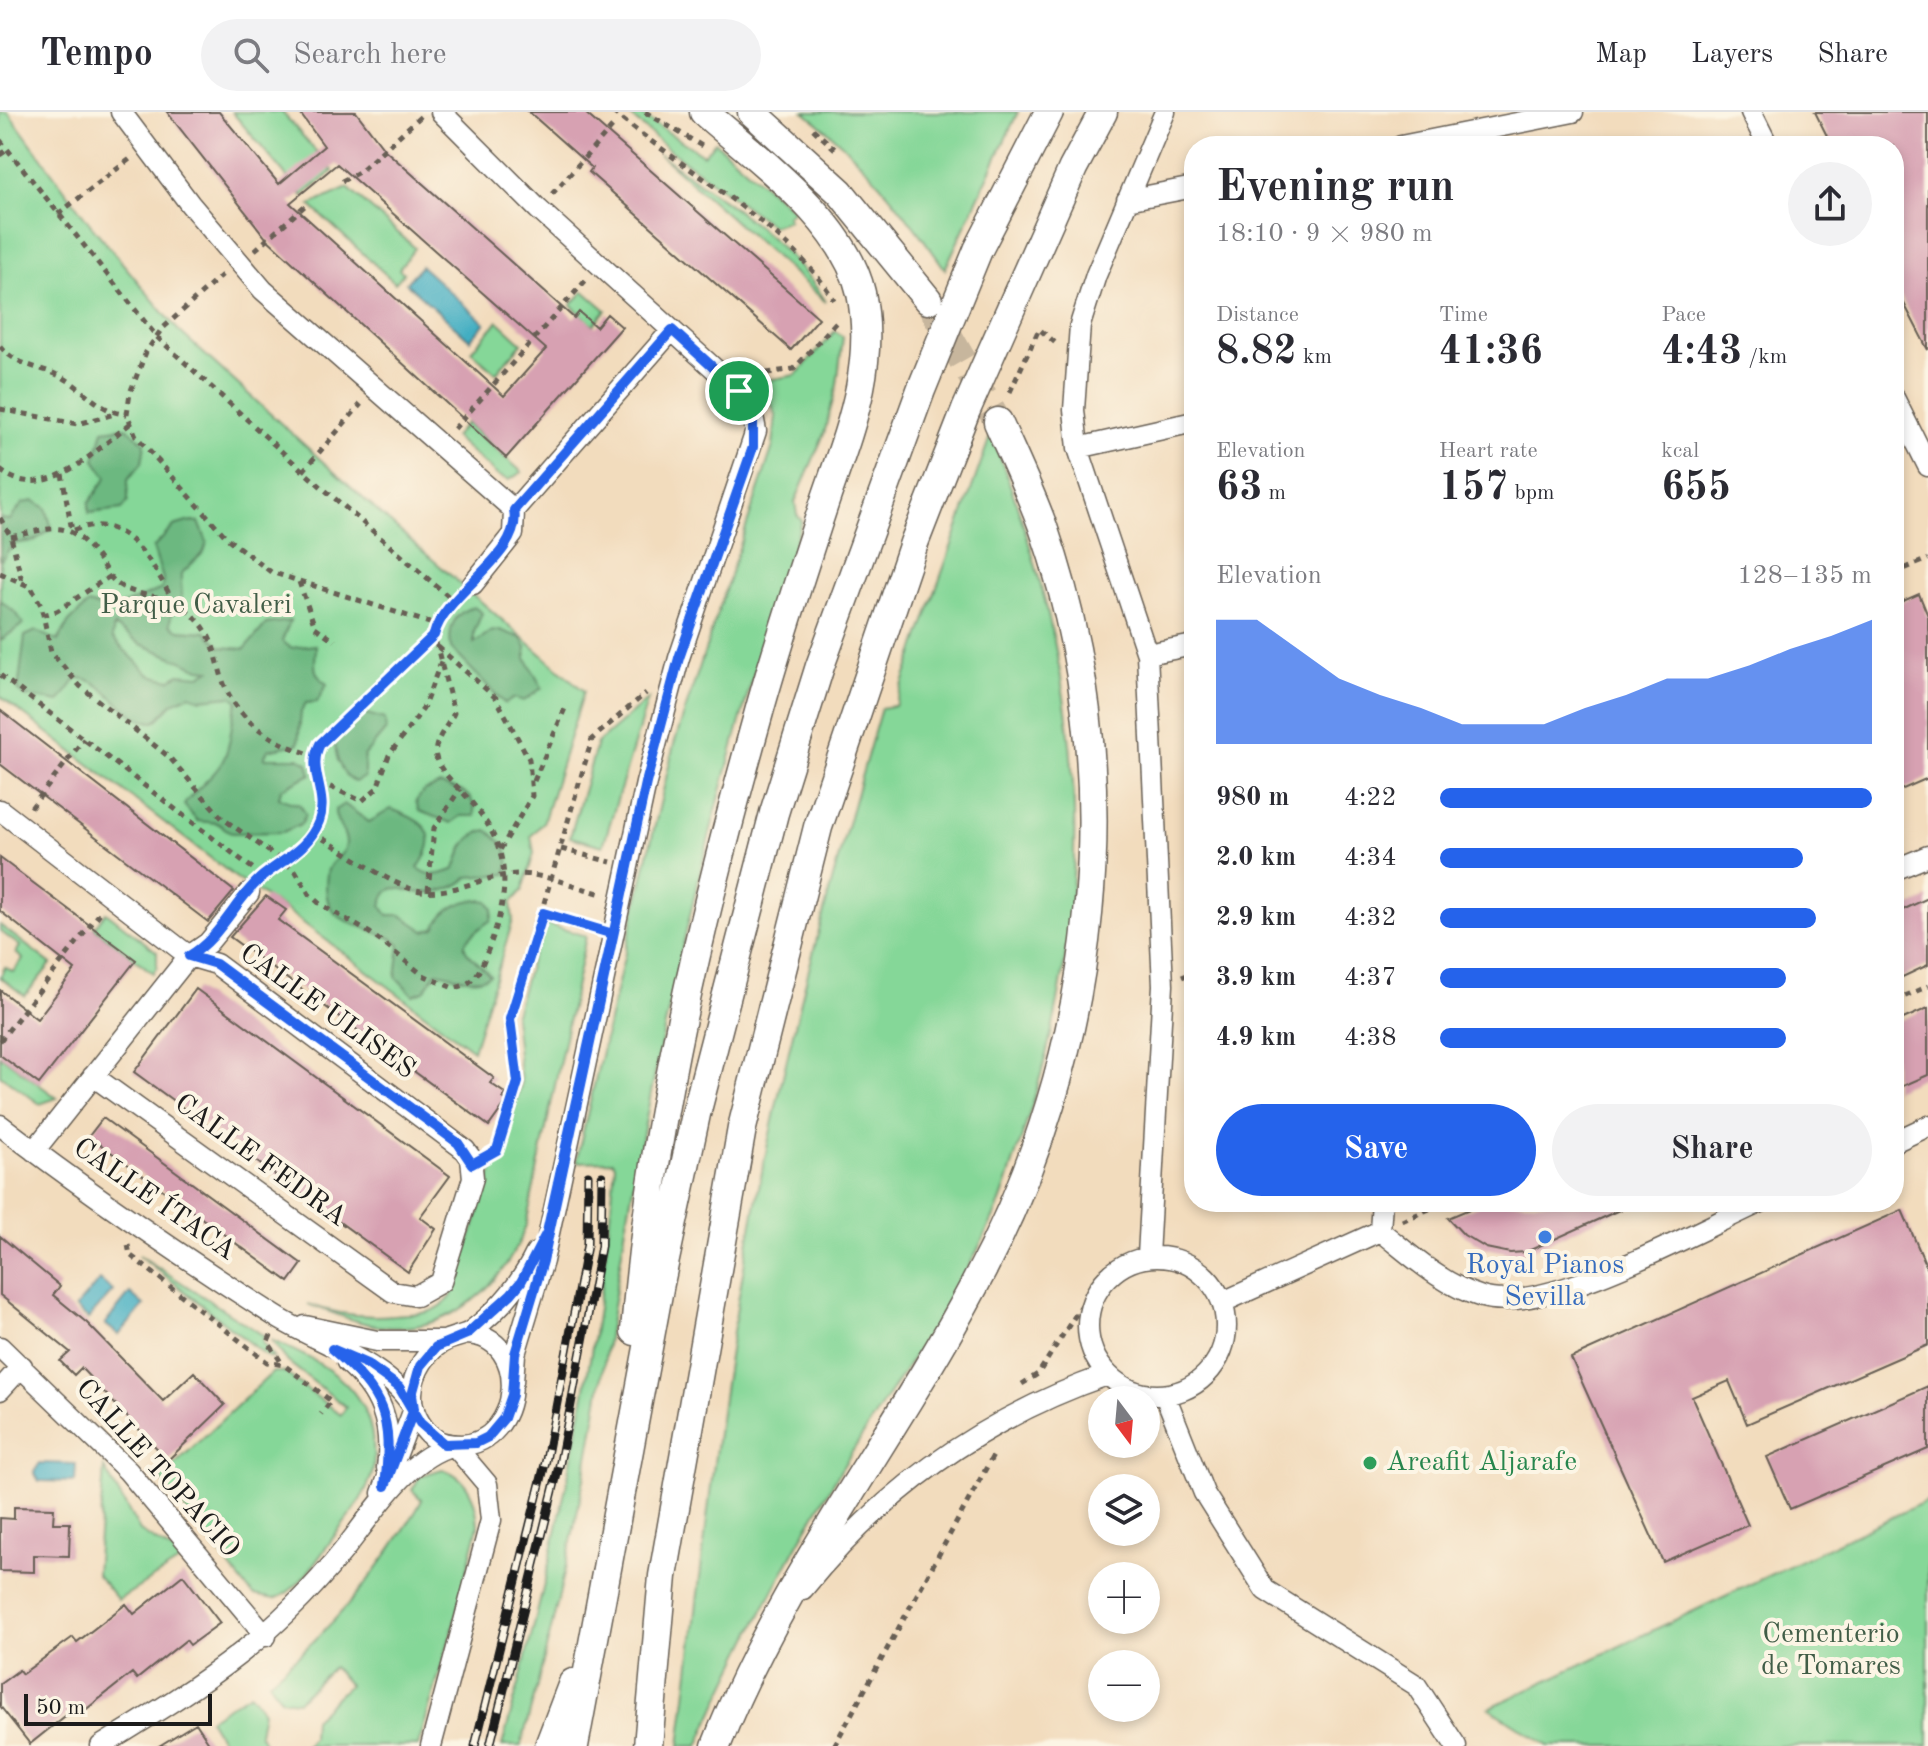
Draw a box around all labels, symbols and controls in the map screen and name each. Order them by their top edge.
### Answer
search box [201,19,761,91]
icon: search [229,33,273,77]
text: Tempo [40,36,153,74]
text: Search here [293,40,446,70]
text: Map [1595,41,1647,69]
text: Layers [1691,41,1773,69]
text: Share [1817,41,1888,69]
button: share [1788,162,1872,246]
text: Evening run [1216,166,1454,210]
text: 18:10 · 9 × 980 m [1216,221,1433,247]
text: Distance [1216,304,1299,326]
text: Time [1439,304,1488,326]
text: Pace [1661,304,1706,326]
text: 8.82 [1216,333,1297,373]
text: 41:36 [1439,333,1543,373]
text: 4:43 [1661,333,1742,373]
text: km [1297,346,1332,368]
text: /km [1742,346,1787,368]
pin [705,357,773,425]
icon: arrive [717,369,761,413]
text: Elevation [1216,440,1306,462]
text: Heart rate [1439,440,1538,462]
text: kcal [1661,440,1699,462]
text: 63 [1216,469,1262,509]
text: 157 [1439,469,1508,509]
text: 655 [1661,469,1731,509]
text: m [1262,482,1286,504]
text: bpm [1508,482,1555,504]
text: Elevation [1216,563,1322,589]
text: 128–135 m [1737,563,1872,589]
park label: Parque Cavaleri [100,592,292,620]
text: 980 m [1216,785,1289,811]
text: 4:22 [1344,785,1397,811]
text: 2.0 km [1216,845,1296,871]
text: 4:34 [1344,845,1397,871]
text: 2.9 km [1216,905,1296,931]
text: 4:32 [1344,905,1397,931]
street label: CALLE ULISES [234,939,420,1085]
text: 3.9 km [1216,965,1296,991]
text: 4:37 [1344,965,1397,991]
text: 4.9 km [1216,1025,1296,1051]
text: 4:38 [1344,1025,1397,1051]
street label: CALLE FEDRA [169,1089,351,1233]
button: Save [1216,1104,1536,1196]
button: Share [1552,1104,1872,1196]
street label: CALLE ÍTACA [68,1130,243,1266]
marker: Royal Pianos Sevilla [1536,1228,1554,1246]
place label: Royal Pianos Sevilla [1466,1252,1624,1312]
street label: CALLE TOPACIO [70,1374,244,1564]
north arrow [1088,1386,1160,1458]
map controls [1088,1386,1160,1722]
place label: Areafit Aljarafe [1386,1449,1577,1477]
marker: Areafit Aljarafe [1361,1454,1379,1472]
button: layers [1088,1474,1160,1546]
button: + [1088,1562,1160,1634]
park label: Cementerio de Tomares [1761,1621,1901,1681]
button: − [1088,1650,1160,1722]
scale bar [24,1690,212,1726]
text: 50 m [36,1697,85,1719]

